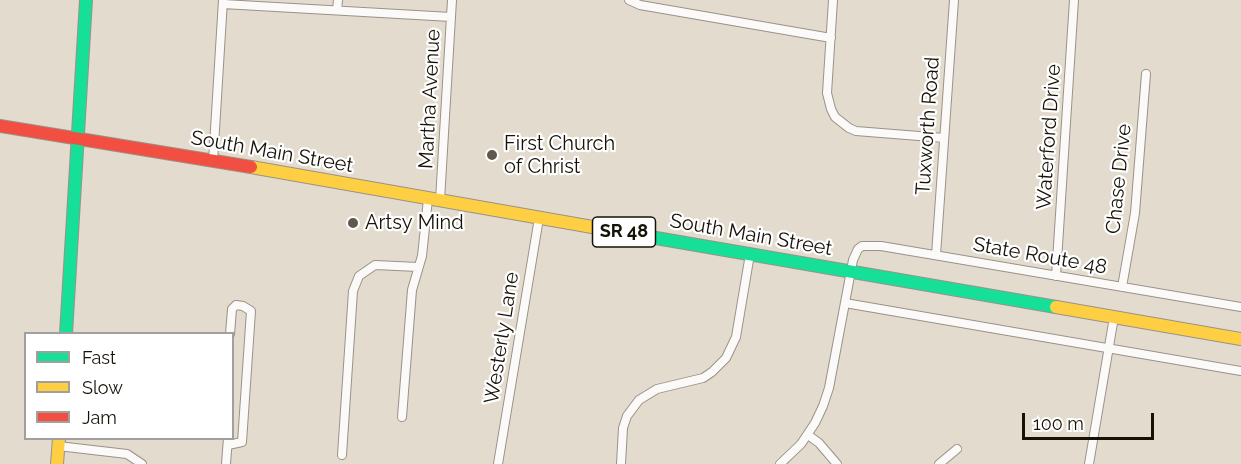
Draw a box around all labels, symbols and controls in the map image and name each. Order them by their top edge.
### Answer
street label: Martha Avenue [414,29,446,169]
street label: Tuxworth Road [911,56,945,196]
street label: Waterford Drive [1032,63,1066,211]
street label: Chase Drive [1101,123,1137,235]
street label: South Main Street [189,126,355,178]
place label: First Church of Christ [504,132,615,179]
marker: First Church of Christ [485,148,499,162]
street label: South Main Street [668,209,834,261]
place label: Artsy Mind [365,211,464,235]
marker: Artsy Mind [346,216,360,230]
road number: SR 48 [592,217,656,247]
street label: State Route 48 [971,232,1109,280]
street label: Westerly Lane [480,270,524,406]
legend [24,332,234,440]
text: Fast [82,347,116,368]
text: Slow [82,377,123,398]
scale bar [1025,401,1157,439]
text: Jam [82,407,117,428]
text: 100 m [1033,413,1084,434]

